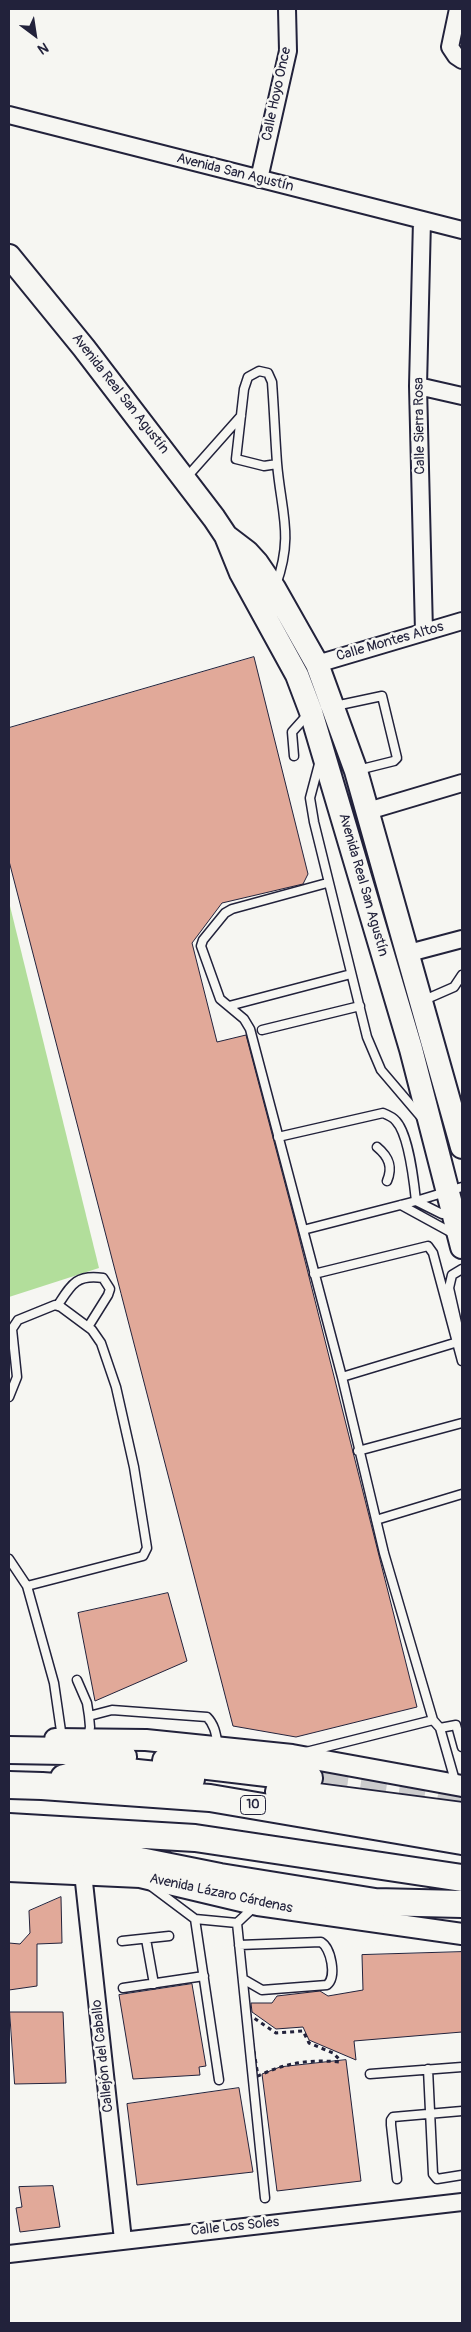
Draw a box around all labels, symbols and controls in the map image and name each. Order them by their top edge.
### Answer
north arrow [10,10,60,60]
text: N [35,39,51,58]
street label: Calle Hoyo Once [259,46,295,142]
street label: Avenida San Agustín [175,150,295,196]
street label: Avenida Real San Agustín [68,331,172,457]
street label: Calle Sierra Rosa [411,377,429,475]
street label: Calle Montes Altos [334,619,446,665]
street label: Avenida Real San Agustín [335,812,391,958]
road number: 10 [240,1796,266,1814]
street label: Avenida Lázaro Cárdenas [148,1871,294,1917]
street label: Callejón del Caballo [89,1999,117,2113]
street label: Calle Los Soles [190,2214,280,2240]

